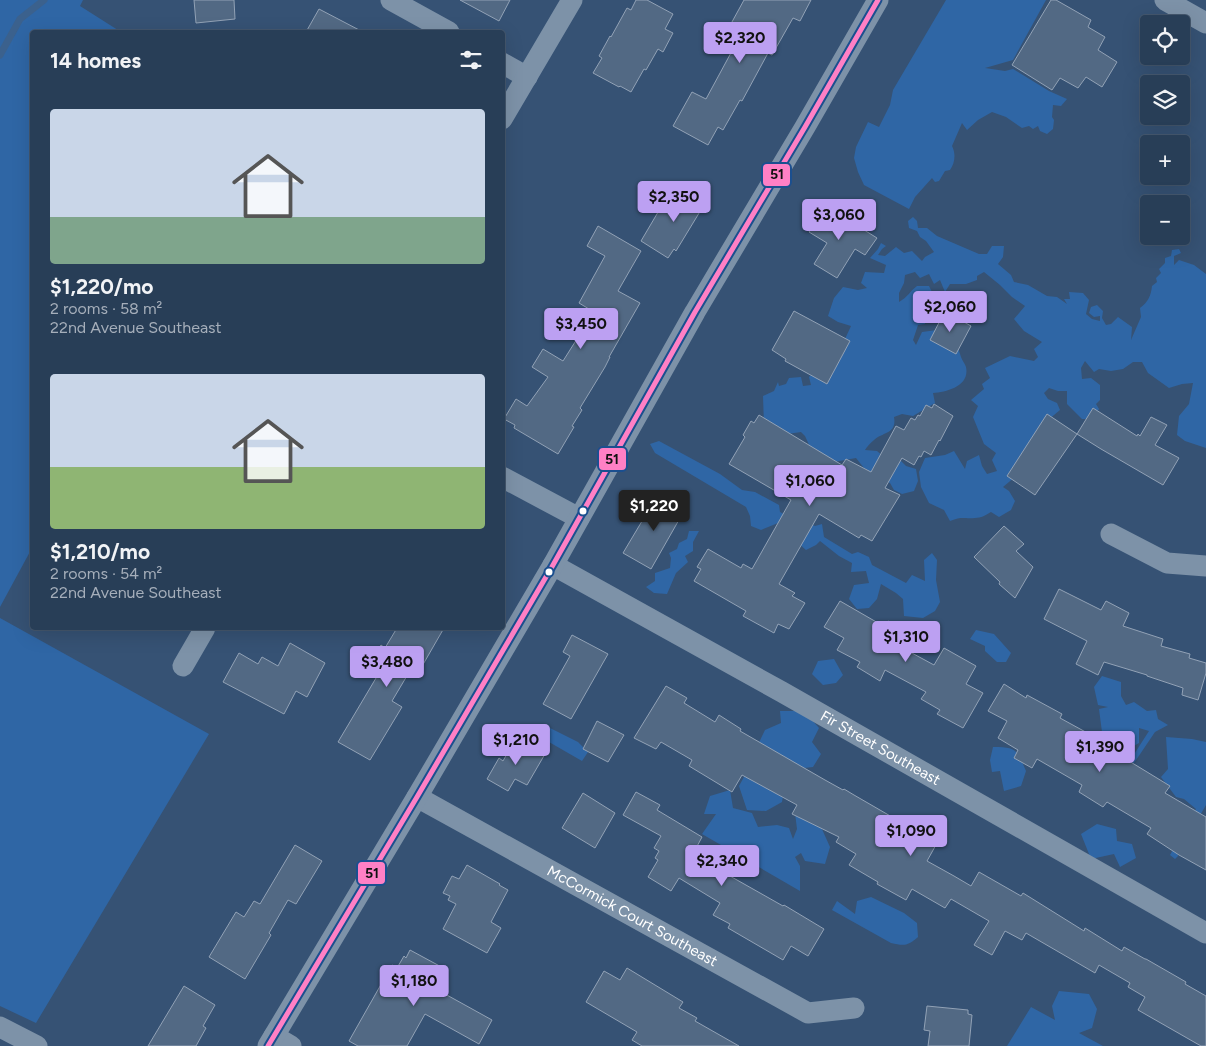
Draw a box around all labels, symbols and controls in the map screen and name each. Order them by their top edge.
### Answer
map controls [1140,15,1190,245]
button: locate [1140,15,1190,65]
pin: $2,320 [699,22,781,64]
text: $2,320 [715,28,765,47]
icon: filters [457,46,485,74]
text: 14 homes [50,48,141,73]
button: layers [1140,75,1190,125]
button: + [1140,135,1190,185]
icon: home [223,141,313,231]
line badge: 51 [762,163,791,187]
text: 51 [770,166,784,183]
pin: $2,350 [633,180,715,223]
text: $2,350 [649,187,699,206]
button: − [1140,195,1190,245]
pin: $3,060 [798,198,880,241]
text: $3,060 [813,205,865,224]
text: $1,220/mo [50,274,153,299]
pin: $2,060 [909,290,991,333]
text: $2,060 [924,297,976,316]
text: 2 rooms · 58 m² [50,299,162,318]
pin: $3,450 [540,308,622,350]
text: $3,450 [555,314,607,333]
text: 22nd Avenue Southeast [50,318,222,337]
icon: home [223,406,313,496]
line badge: 51 [598,447,627,471]
text: 51 [605,451,619,468]
pin: $1,060 [769,464,851,507]
text: $1,060 [785,471,835,490]
pin: $1,220 [613,490,695,532]
text: $1,220 [630,496,678,515]
unlabelled marker [578,506,588,516]
text: $1,210/mo [50,539,150,564]
text: 2 rooms · 54 m² [50,564,162,583]
unlabelled marker [544,567,554,577]
text: 22nd Avenue Southeast [50,583,222,602]
pin: $1,310 [865,620,947,663]
text: $1,310 [883,627,929,646]
pin: $3,480 [346,646,428,688]
text: $3,480 [361,652,413,671]
street label: Fir Street Southeast [817,707,944,789]
pin: $1,210 [475,724,557,766]
text: $1,210 [493,730,539,749]
pin: $1,390 [1059,730,1141,773]
text: $1,390 [1076,737,1124,756]
pin: $1,090 [870,814,952,857]
text: $1,090 [886,821,936,840]
pin: $2,340 [681,844,763,887]
text: $2,340 [696,851,748,870]
line badge: 51 [357,861,386,885]
street label: McCormick Court Southeast [544,862,721,970]
text: 51 [365,865,379,882]
pin: $1,180 [373,964,455,1007]
text: $1,180 [391,971,437,990]

